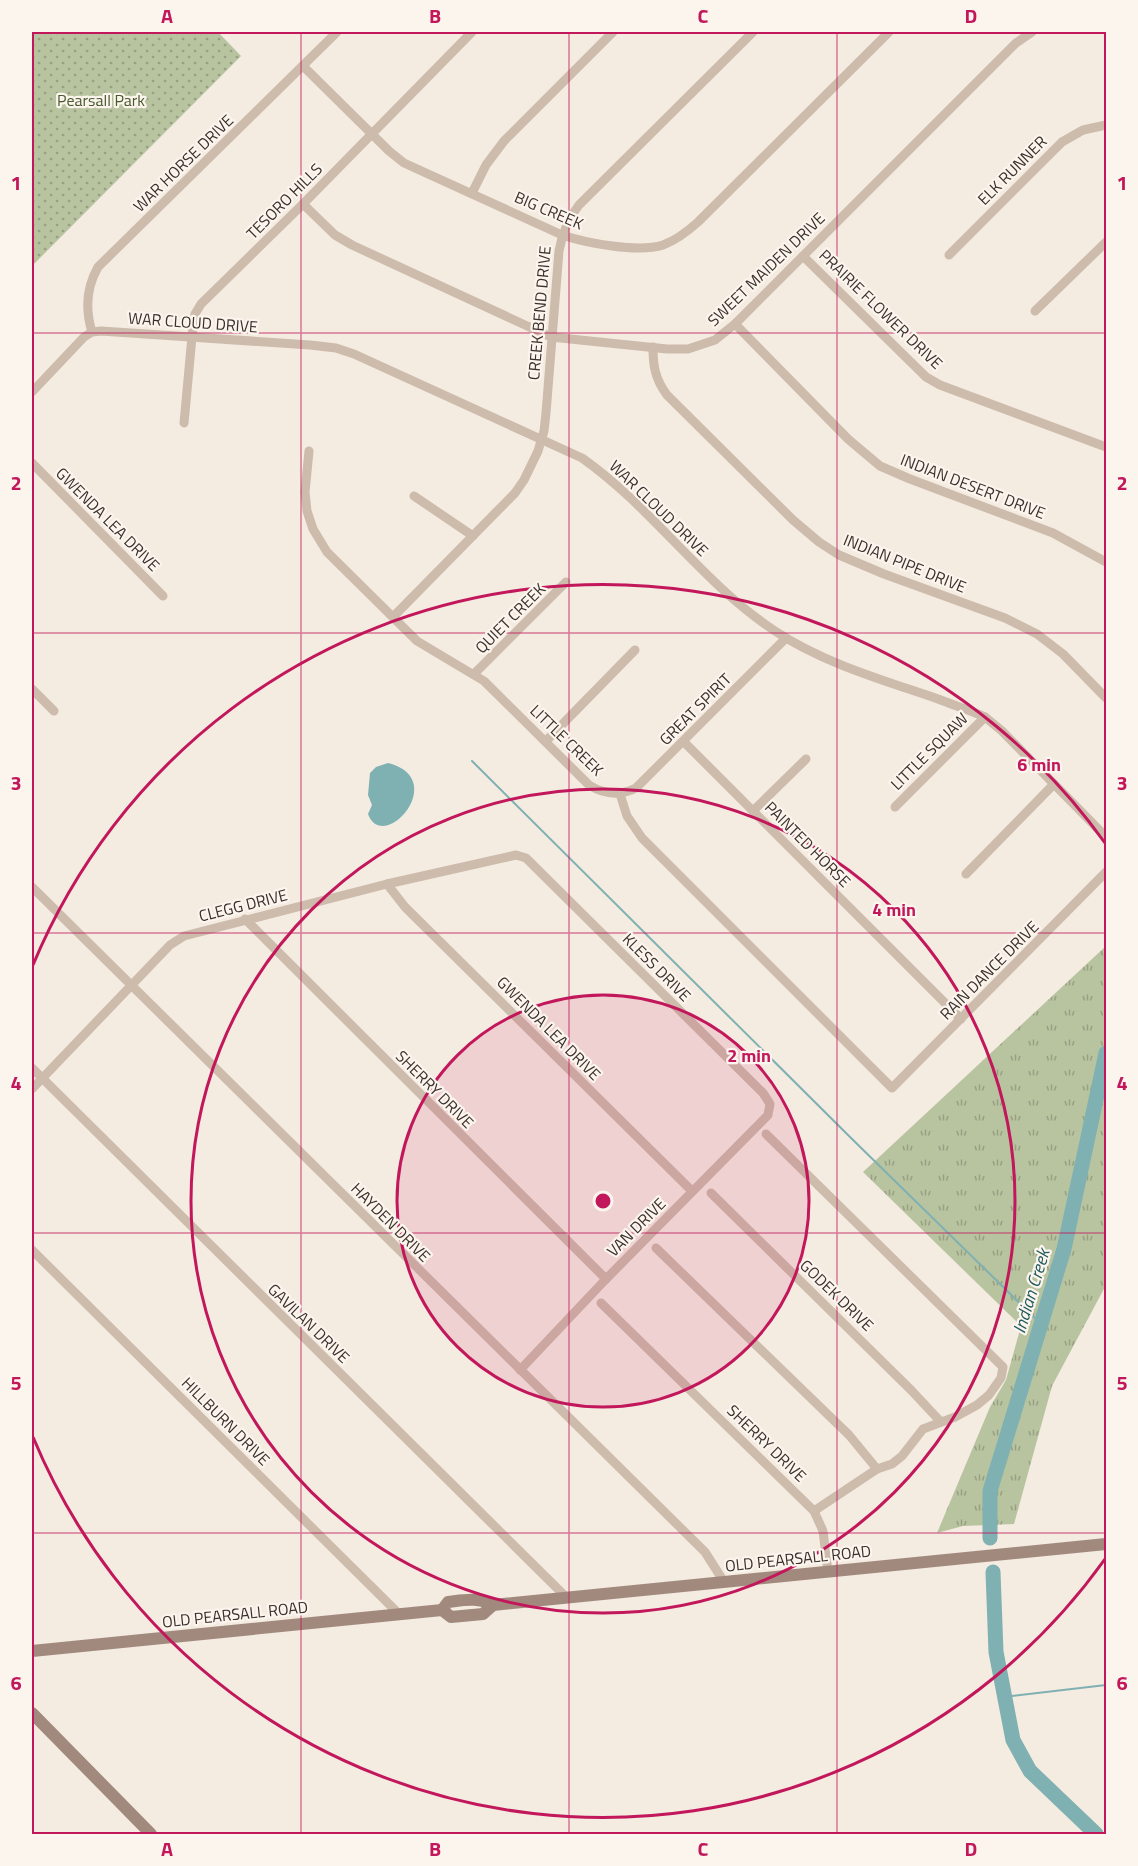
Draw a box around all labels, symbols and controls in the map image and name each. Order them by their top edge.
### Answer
text: A [161,0,173,31]
text: B [429,0,441,31]
text: C [698,0,709,31]
text: D [965,0,977,31]
park label: Pearsall Park [57,88,145,112]
street label: WAR HORSE DRIVE [127,109,239,217]
street label: ELK RUNNER [972,130,1052,210]
street label: TESORO HILLS [240,157,328,245]
text: 1 [10,167,22,198]
text: 1 [1116,167,1128,198]
street label: BIG CREEK [511,185,587,235]
street label: SWEET MAIDEN DRIVE [702,206,830,332]
street label: PRAIRIE FLOWER DRIVE [814,243,948,375]
street label: CREEK BEND DRIVE [521,245,557,381]
street label: WAR CLOUD DRIVE [127,306,259,339]
street label: INDIAN DESERT DRIVE [897,447,1049,525]
street label: WAR CLOUD DRIVE [604,454,714,562]
street label: GWENDA LEA DRIVE [50,461,166,577]
text: 2 [10,467,22,498]
text: 2 [1116,467,1128,498]
street label: INDIAN PIPE DRIVE [840,527,970,599]
street label: QUIET CREEK [469,577,551,659]
street label: GREAT SPIRIT [653,667,737,751]
street label: LITTLE CREEK [525,699,609,781]
street label: LITTLE SQUAW [885,707,973,795]
text: 6 min [1017,751,1061,778]
text: 3 [10,767,22,798]
text: 3 [1116,767,1128,798]
street label: PAINTED HORSE [760,796,857,893]
street label: CLEGG DRIVE [196,882,290,928]
text: 4 min [872,896,916,923]
street label: RAIN DANCE DRIVE [934,915,1044,1025]
street label: KLESS DRIVE [617,927,697,1007]
street label: GWENDA LEA DRIVE [491,970,607,1086]
text: 2 min [727,1042,771,1069]
street label: SHERRY DRIVE [390,1044,480,1134]
text: 4 [10,1067,22,1098]
text: 4 [1116,1067,1128,1098]
street label: HAYDEN DRIVE [346,1177,436,1267]
centre of rings [593,1191,613,1211]
street label: VAN DRIVE [601,1192,671,1262]
water label: Indian Creek [1005,1244,1057,1337]
street label: GODEK DRIVE [795,1254,879,1337]
street label: GAVILAN DRIVE [263,1278,356,1369]
text: 5 [10,1367,22,1398]
text: 5 [1116,1367,1128,1398]
street label: HILLBURN DRIVE [176,1371,276,1471]
street label: SHERRY DRIVE [722,1399,812,1487]
street label: OLD PEARSALL ROAD [724,1538,872,1578]
street label: OLD PEARSALL ROAD [161,1594,309,1634]
text: 6 [10,1667,22,1698]
text: 6 [1116,1667,1128,1698]
text: A [161,1833,173,1864]
text: B [429,1833,441,1864]
text: C [698,1833,709,1864]
text: D [965,1833,977,1864]

